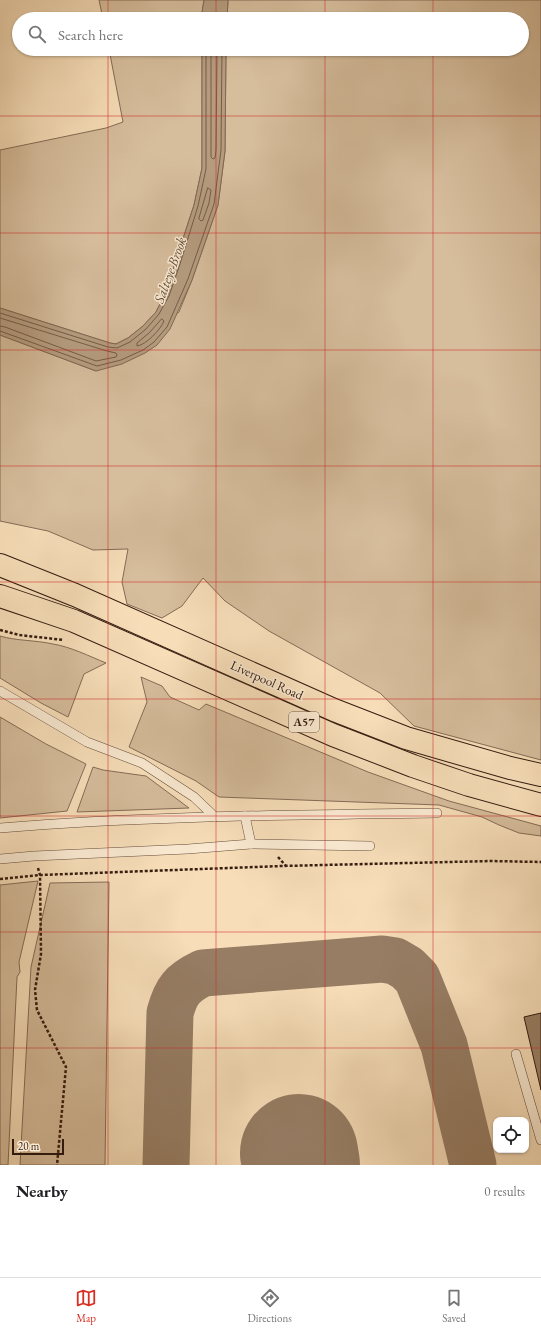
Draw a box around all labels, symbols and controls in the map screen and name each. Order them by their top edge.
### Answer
search box [12,12,529,56]
icon: search [26,23,48,45]
text: Search here [58,25,123,44]
water label: Salteye Brook [149,234,191,307]
street label: Liverpool Road [228,656,306,704]
road number: A57 [289,712,319,732]
map controls [493,1117,529,1153]
button: locate [493,1117,529,1153]
scale bar [12,1137,64,1156]
text: 20 m [18,1139,39,1153]
text: Nearby [16,1180,68,1202]
text: 0 results [484,1183,525,1200]
tab: Map [75,1287,97,1325]
tab: Directions [248,1287,292,1325]
tab: Saved [442,1287,466,1325]

